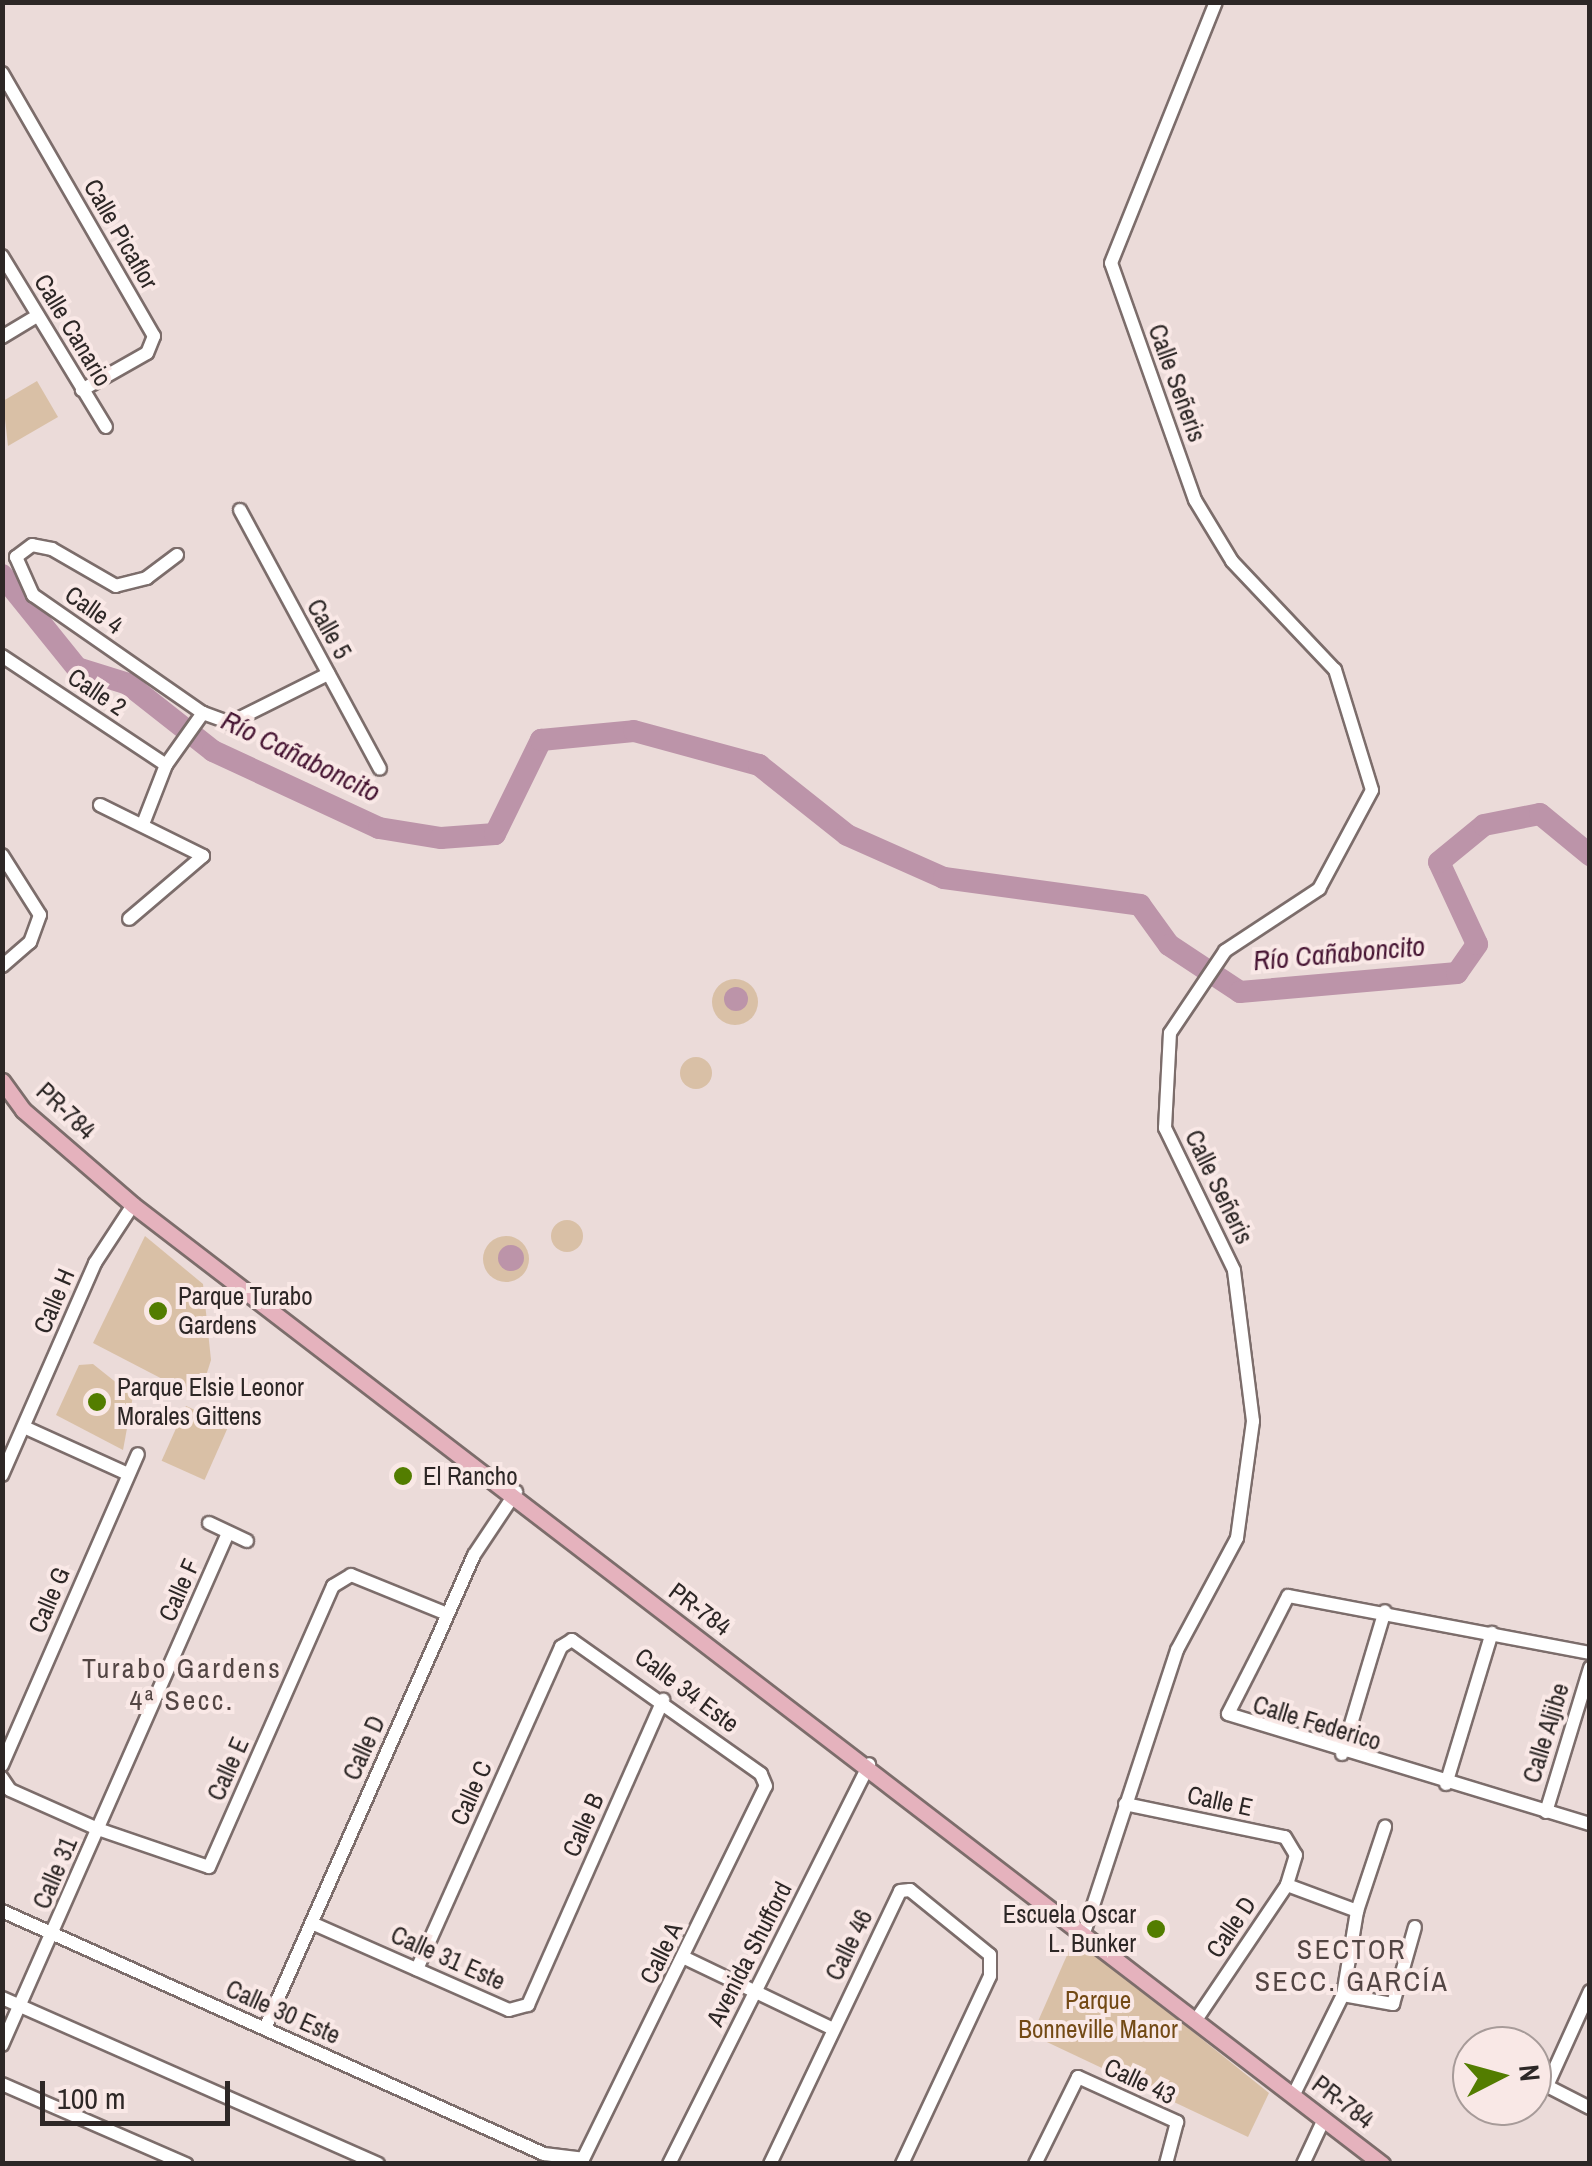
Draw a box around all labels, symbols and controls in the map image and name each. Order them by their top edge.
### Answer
street label: Calle Picaflor [78,174,164,294]
street label: Calle Canario [28,269,118,391]
street label: Calle Señeris [1142,320,1212,446]
street label: Calle 4 [59,579,129,641]
street label: Calle 5 [300,594,358,664]
street label: Calle 2 [62,662,132,722]
water label: Río Cañaboncito [216,703,386,809]
water label: Río Cañaboncito [1252,929,1426,977]
street label: PR-784 [30,1076,102,1146]
street label: Calle Señeris [1179,1125,1259,1249]
street label: Calle H [27,1264,81,1338]
place label: Parque Turabo Gardens [178,1282,313,1341]
marker: Parque Turabo Gardens [147,1300,169,1322]
place label: Parque Elsie Leonor Morales Gittens [117,1373,304,1432]
marker: Parque Elsie Leonor Morales Gittens [86,1391,108,1413]
place label: El Rancho [423,1461,518,1491]
marker: El Rancho [392,1465,414,1487]
street label: Calle F [152,1554,206,1626]
street label: Calle G [22,1563,76,1637]
street label: PR-784 [663,1576,737,1642]
street label: Calle 34 Este [629,1641,745,1739]
district label: Turabo Gardens 4ª Secc. [82,1651,282,1717]
street label: Calle Aljibe [1516,1679,1576,1787]
street label: Calle Federico [1249,1689,1385,1757]
street label: Calle D [337,1711,391,1785]
street label: Calle E [201,1733,255,1805]
street label: Calle C [444,1756,498,1830]
street label: Calle E [1185,1779,1255,1823]
street label: Calle B [556,1789,610,1861]
street label: Calle 31 [27,1833,83,1913]
street label: Avenida Shufford [700,1877,798,2031]
street label: Calle D [1200,1891,1262,1963]
place label: Escuela Oscar L. Bunker [1003,1900,1136,1959]
street label: Calle 46 [819,1905,879,1985]
street label: Calle A [633,1917,689,1989]
marker: Escuela Oscar L. Bunker [1145,1918,1167,1940]
street label: Calle 31 Este [386,1920,510,1996]
district label: SECTOR SECC. GARCÍA [1255,1932,1449,1998]
street label: Calle 30 Este [221,1974,345,2050]
park label: Parque Bonneville Manor [1018,1986,1178,2045]
north arrow [1452,2026,1552,2126]
street label: Calle 43 [1100,2052,1180,2110]
scale bar [45,2061,235,2123]
text: N [1510,2063,1550,2083]
street label: PR-784 [1306,2069,1380,2135]
text: 100 m [57,2078,125,2118]

